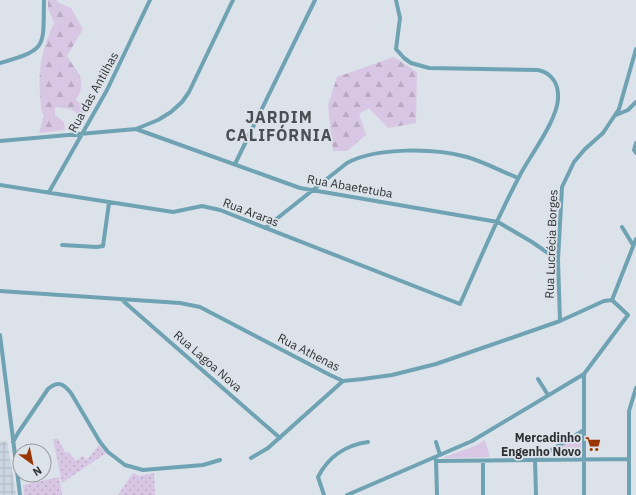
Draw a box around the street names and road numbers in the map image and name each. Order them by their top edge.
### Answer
street label: Rua das Antilhas [65,49,121,135]
street label: Rua Abaetetuba [306,171,394,201]
street label: Rua Lucrécia Borges [542,189,560,299]
street label: Rua Araras [221,194,281,230]
street label: Rua Lagoa Nova [171,327,246,395]
street label: Rua Athenas [275,330,343,374]

